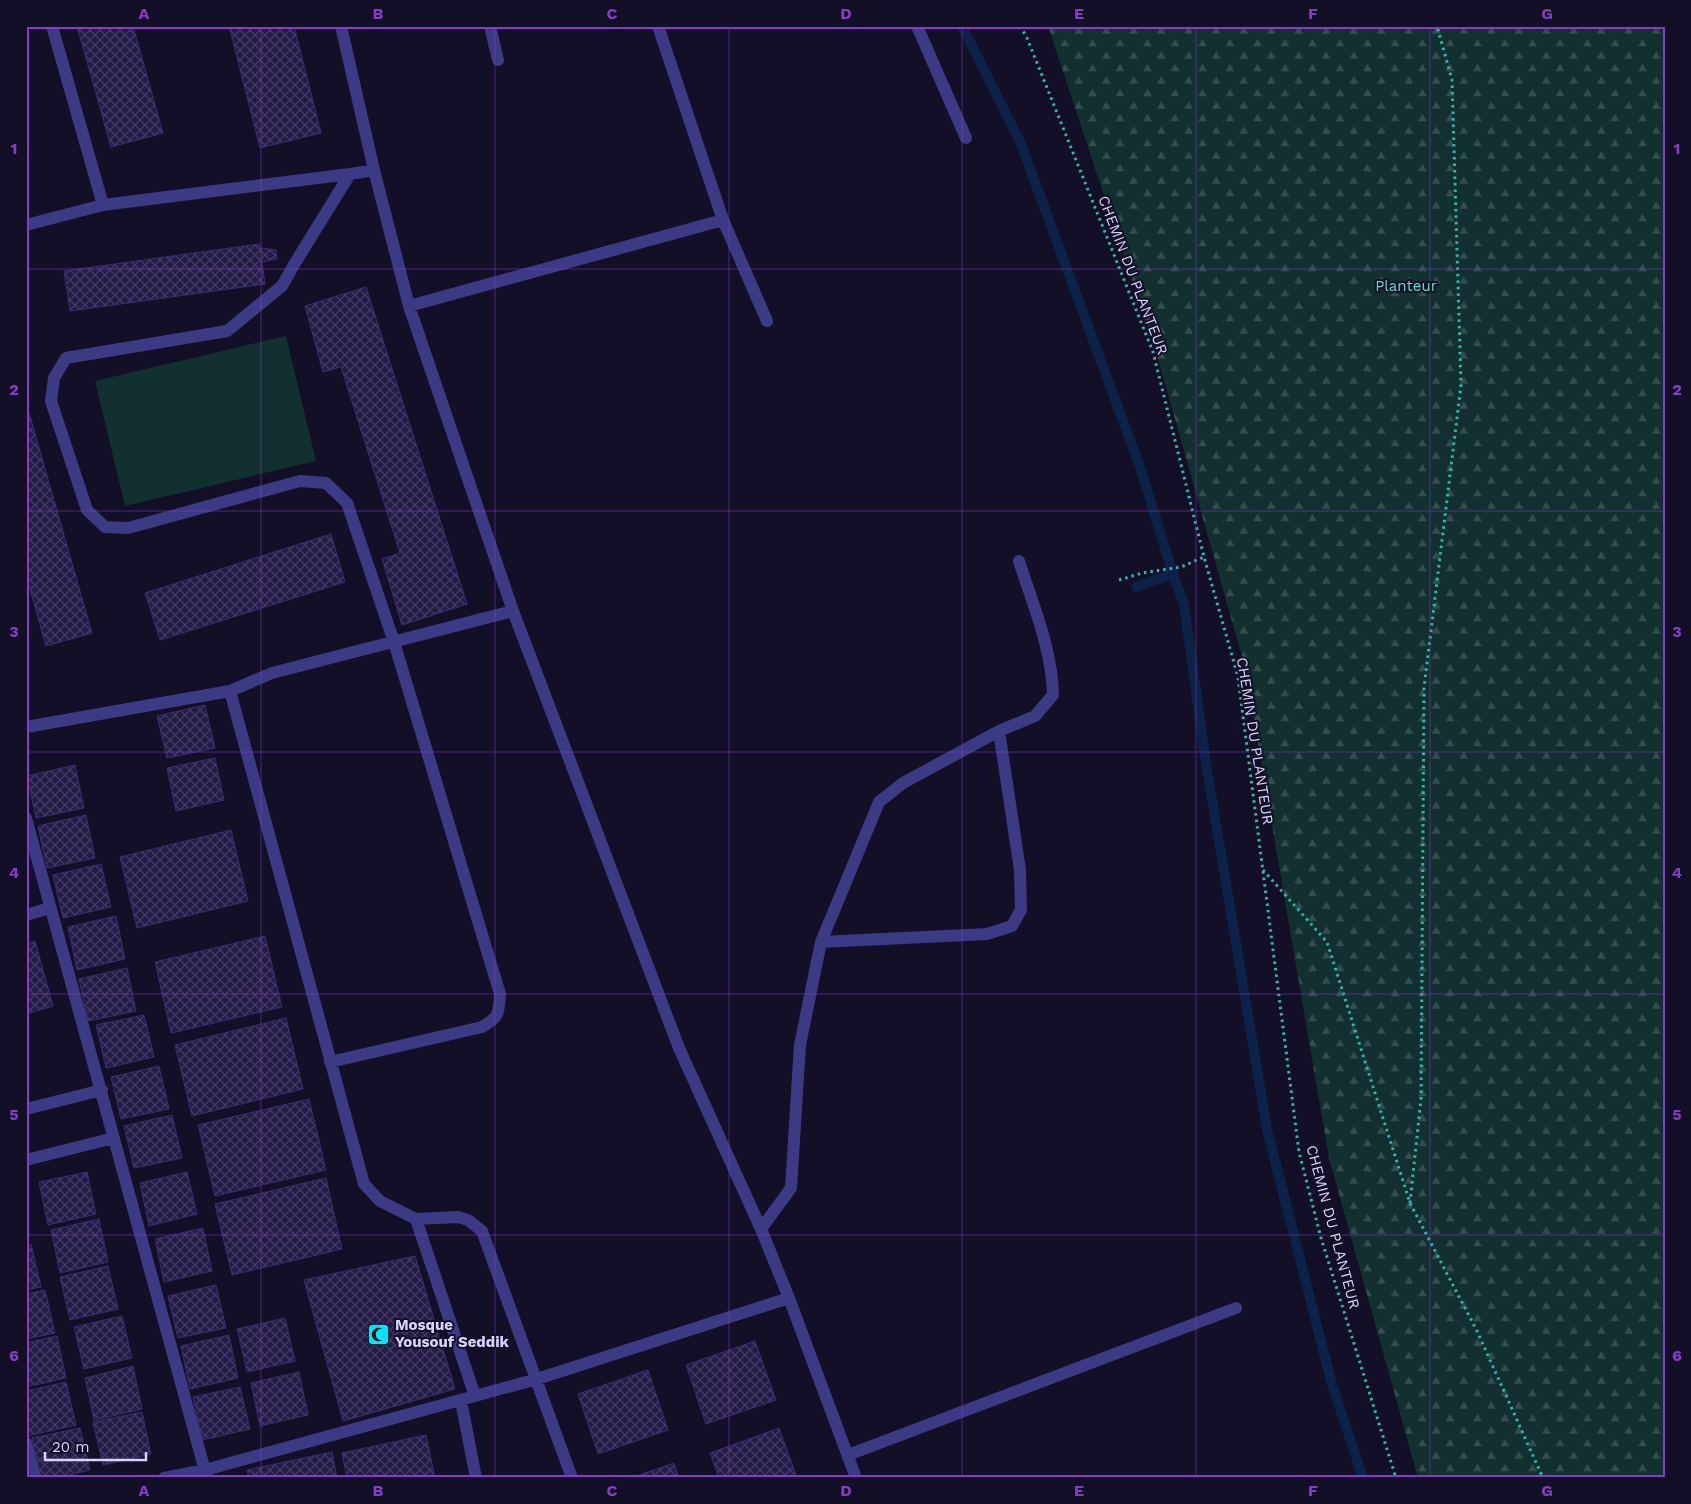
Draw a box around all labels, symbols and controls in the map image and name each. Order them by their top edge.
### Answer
text: A [139,4,150,23]
text: B [373,4,384,23]
text: C [607,4,618,23]
text: D [840,4,852,23]
text: E [1074,4,1084,23]
text: F [1308,4,1318,23]
text: G [1541,4,1553,23]
text: 1 [11,139,17,158]
text: 1 [1674,139,1680,158]
street label: CHEMIN DU PLANTEUR [1094,193,1172,357]
park label: Planteur [1375,277,1437,295]
text: 2 [9,380,19,399]
text: 2 [1672,380,1682,399]
text: 3 [9,622,19,641]
text: 3 [1672,622,1682,641]
street label: CHEMIN DU PLANTEUR [1233,656,1277,826]
text: 4 [9,863,19,882]
text: 4 [1672,863,1682,882]
text: 5 [9,1105,19,1124]
text: 5 [1672,1105,1682,1124]
street label: CHEMIN DU PLANTEUR [1302,1143,1364,1311]
place label: Mosque Yousouf Seddik [395,1316,510,1351]
mosque icon: Mosque Yousouf Seddik [367,1322,391,1346]
text: 6 [9,1346,19,1365]
text: 6 [1672,1346,1682,1365]
scale bar [45,1429,146,1461]
text: 20 m [52,1438,90,1456]
text: A [139,1481,150,1500]
text: B [373,1481,384,1500]
text: C [607,1481,618,1500]
text: D [840,1481,852,1500]
text: E [1074,1481,1084,1500]
text: F [1308,1481,1318,1500]
text: G [1541,1481,1553,1500]

